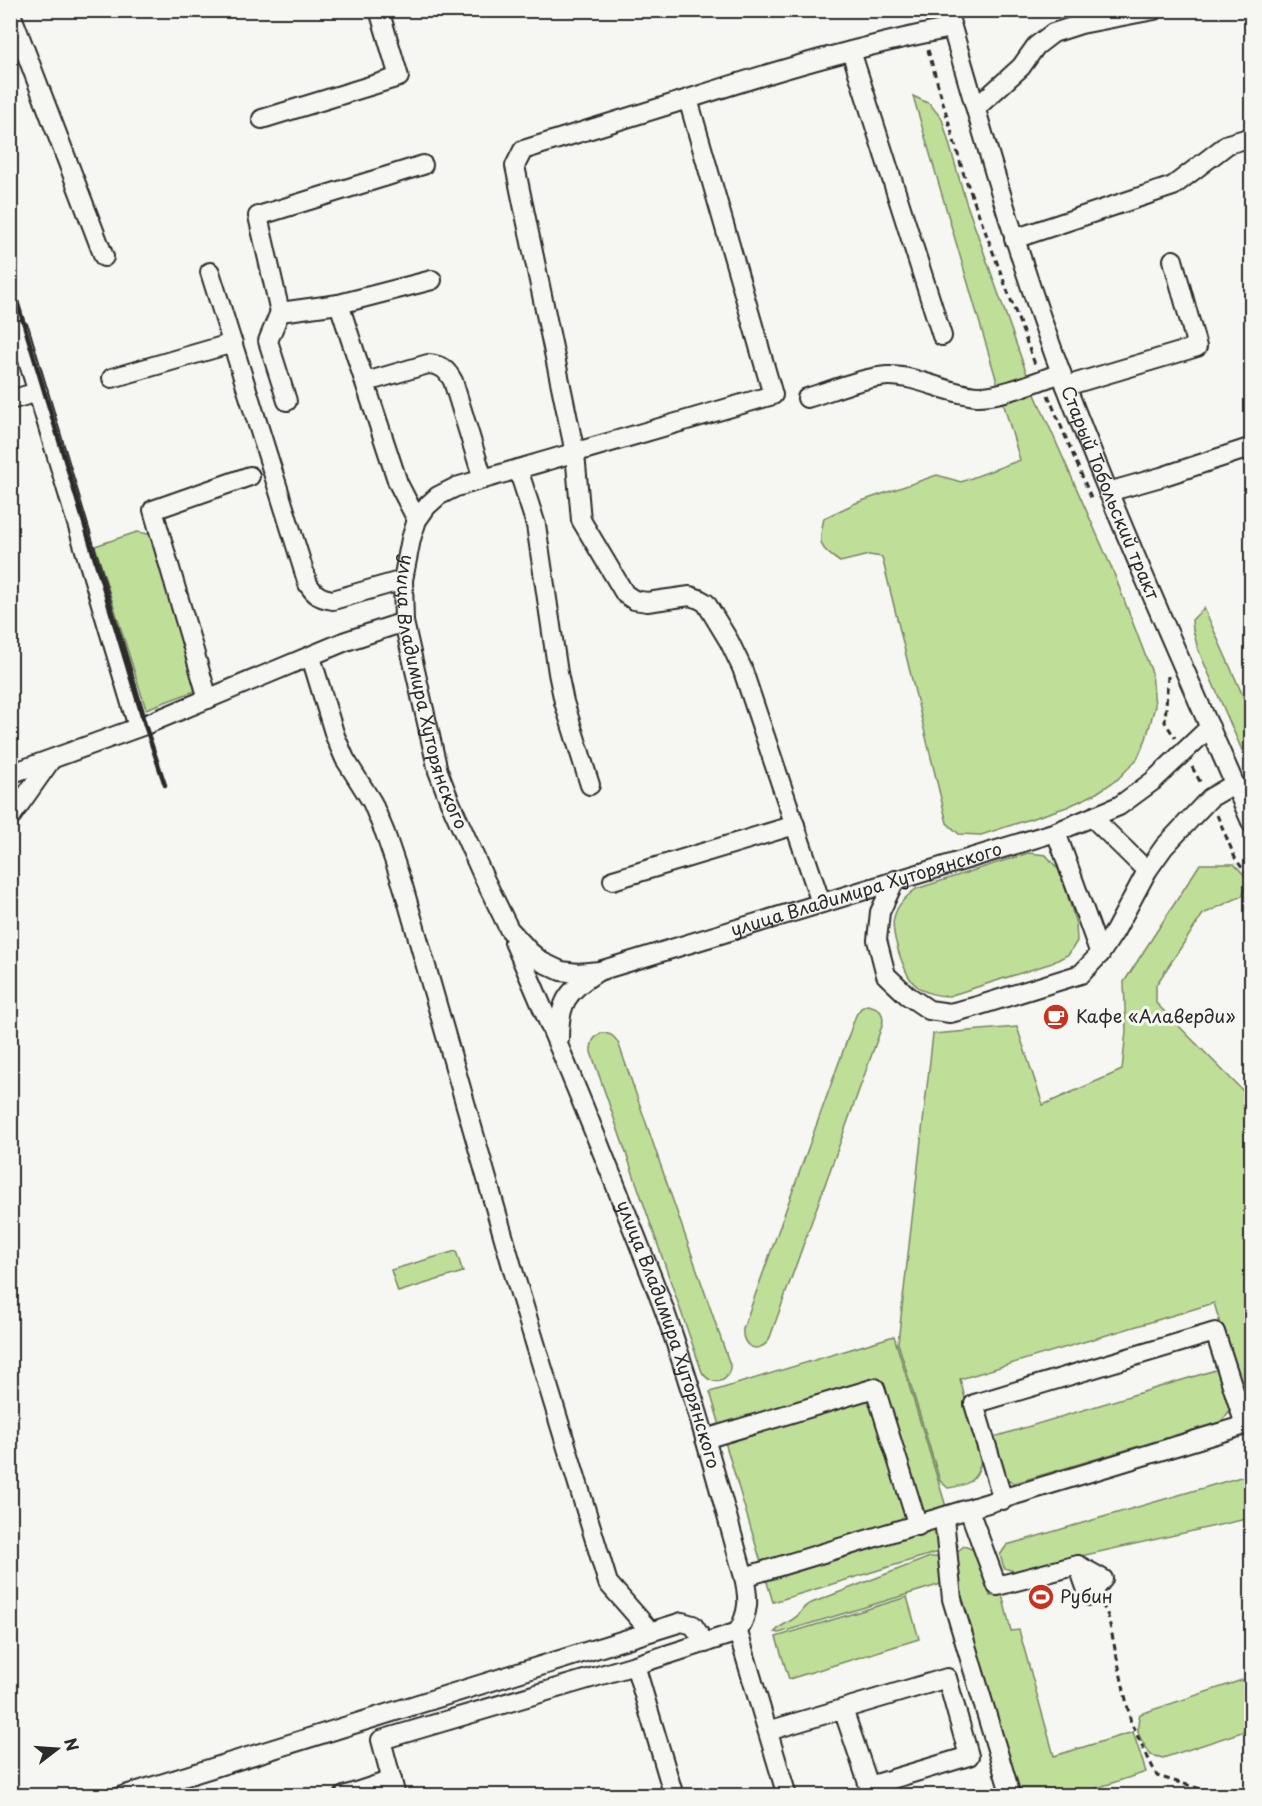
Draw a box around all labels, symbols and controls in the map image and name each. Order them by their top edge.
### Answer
street label: Старый Тобольский тракт [1055,382,1167,604]
street label: улица Владимира Хуторянского [390,553,475,833]
street label: улица Владимира Хуторянского [727,834,1005,942]
cafe icon: Кафе «Алаверди» [1041,1002,1071,1032]
place label: Кафе «Алаверди» [1076,1002,1236,1029]
street label: улица Владимира Хуторянского [611,1196,728,1472]
sports icon: Рубин [1026,1582,1056,1612]
place label: Рубин [1060,1582,1113,1609]
north arrow [27,1719,87,1779]
text: N [59,1735,86,1754]

